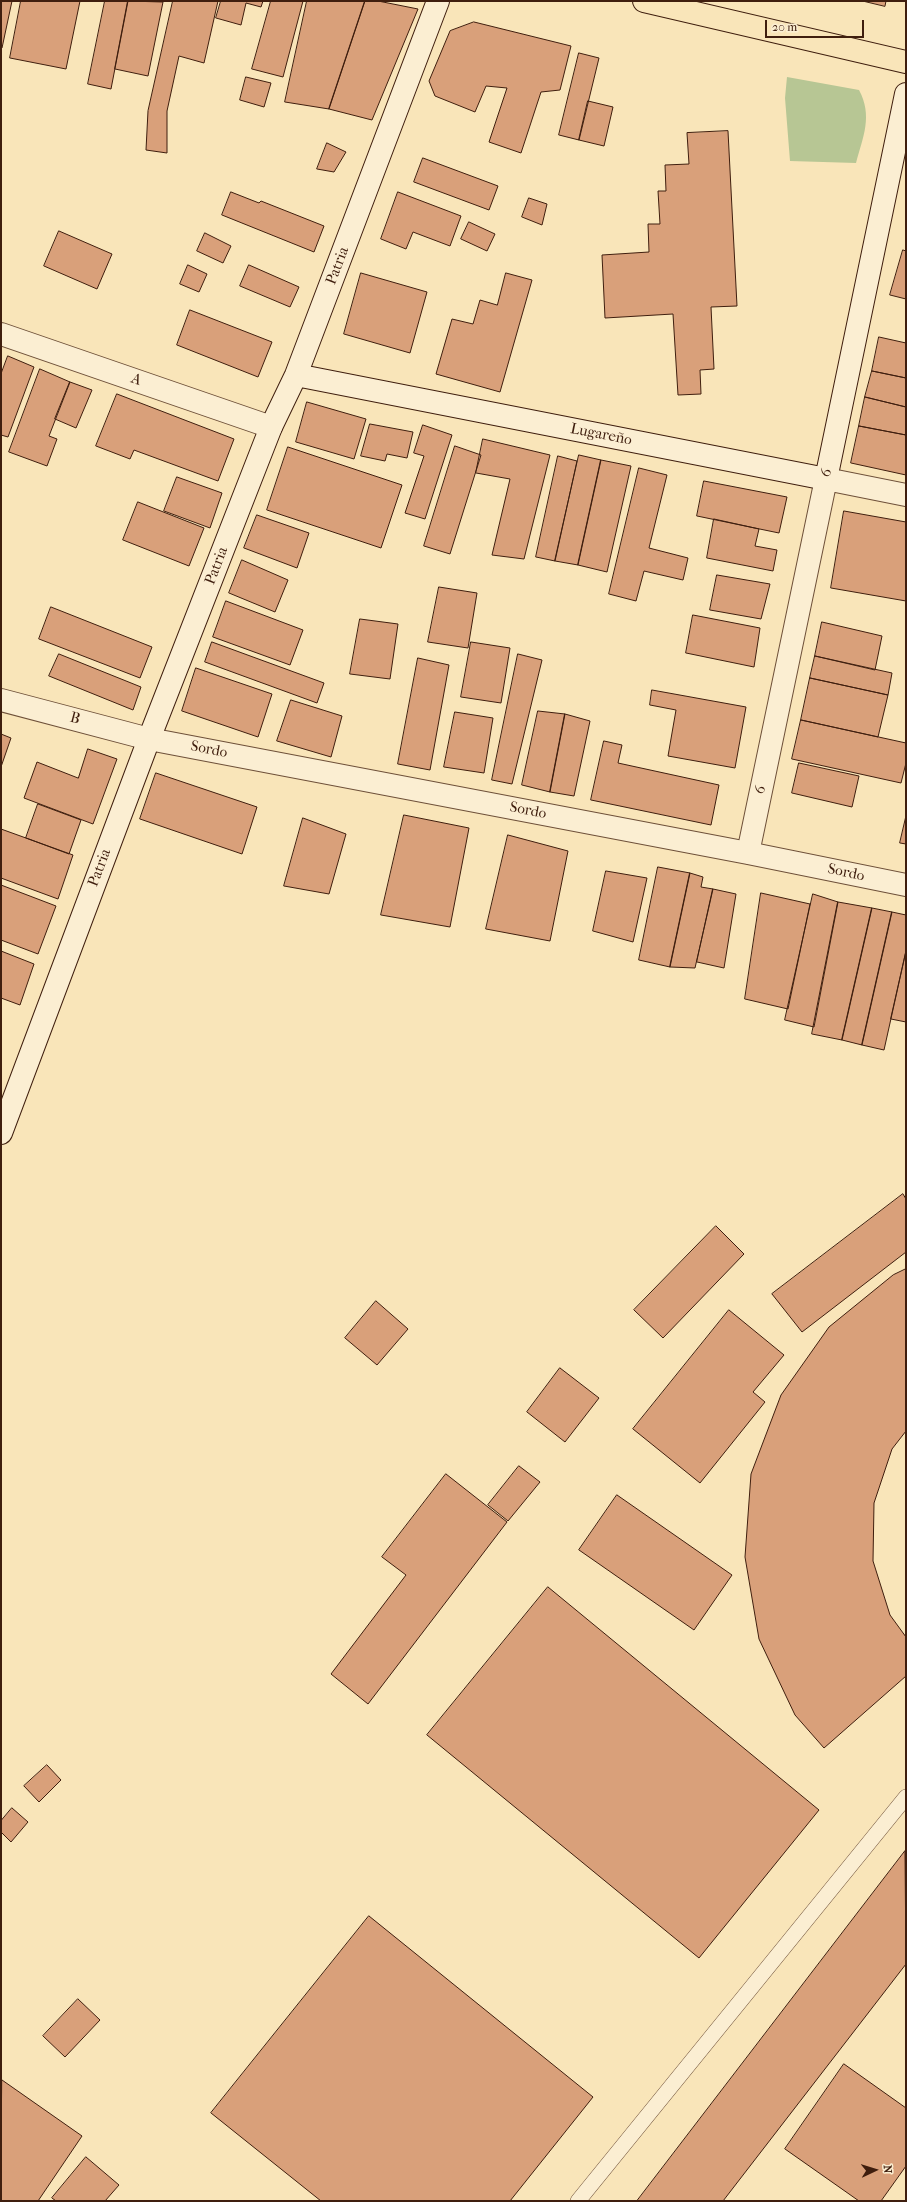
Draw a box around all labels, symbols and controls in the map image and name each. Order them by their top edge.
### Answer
scale bar [767,12,866,38]
text: 20 m [772,20,797,34]
street label: Patria [323,245,353,287]
street label: A [128,370,144,390]
street label: Lugareño [569,420,633,450]
street label: 6 [817,467,837,479]
street label: Patria [202,545,232,587]
street label: B [68,709,82,729]
street label: Sordo [189,738,229,762]
street label: 6 [751,784,771,796]
street label: Sordo [508,799,548,823]
street label: Patria [85,847,115,889]
street label: Sordo [826,860,866,886]
north arrow [855,2150,895,2190]
text: N [881,2164,894,2174]

